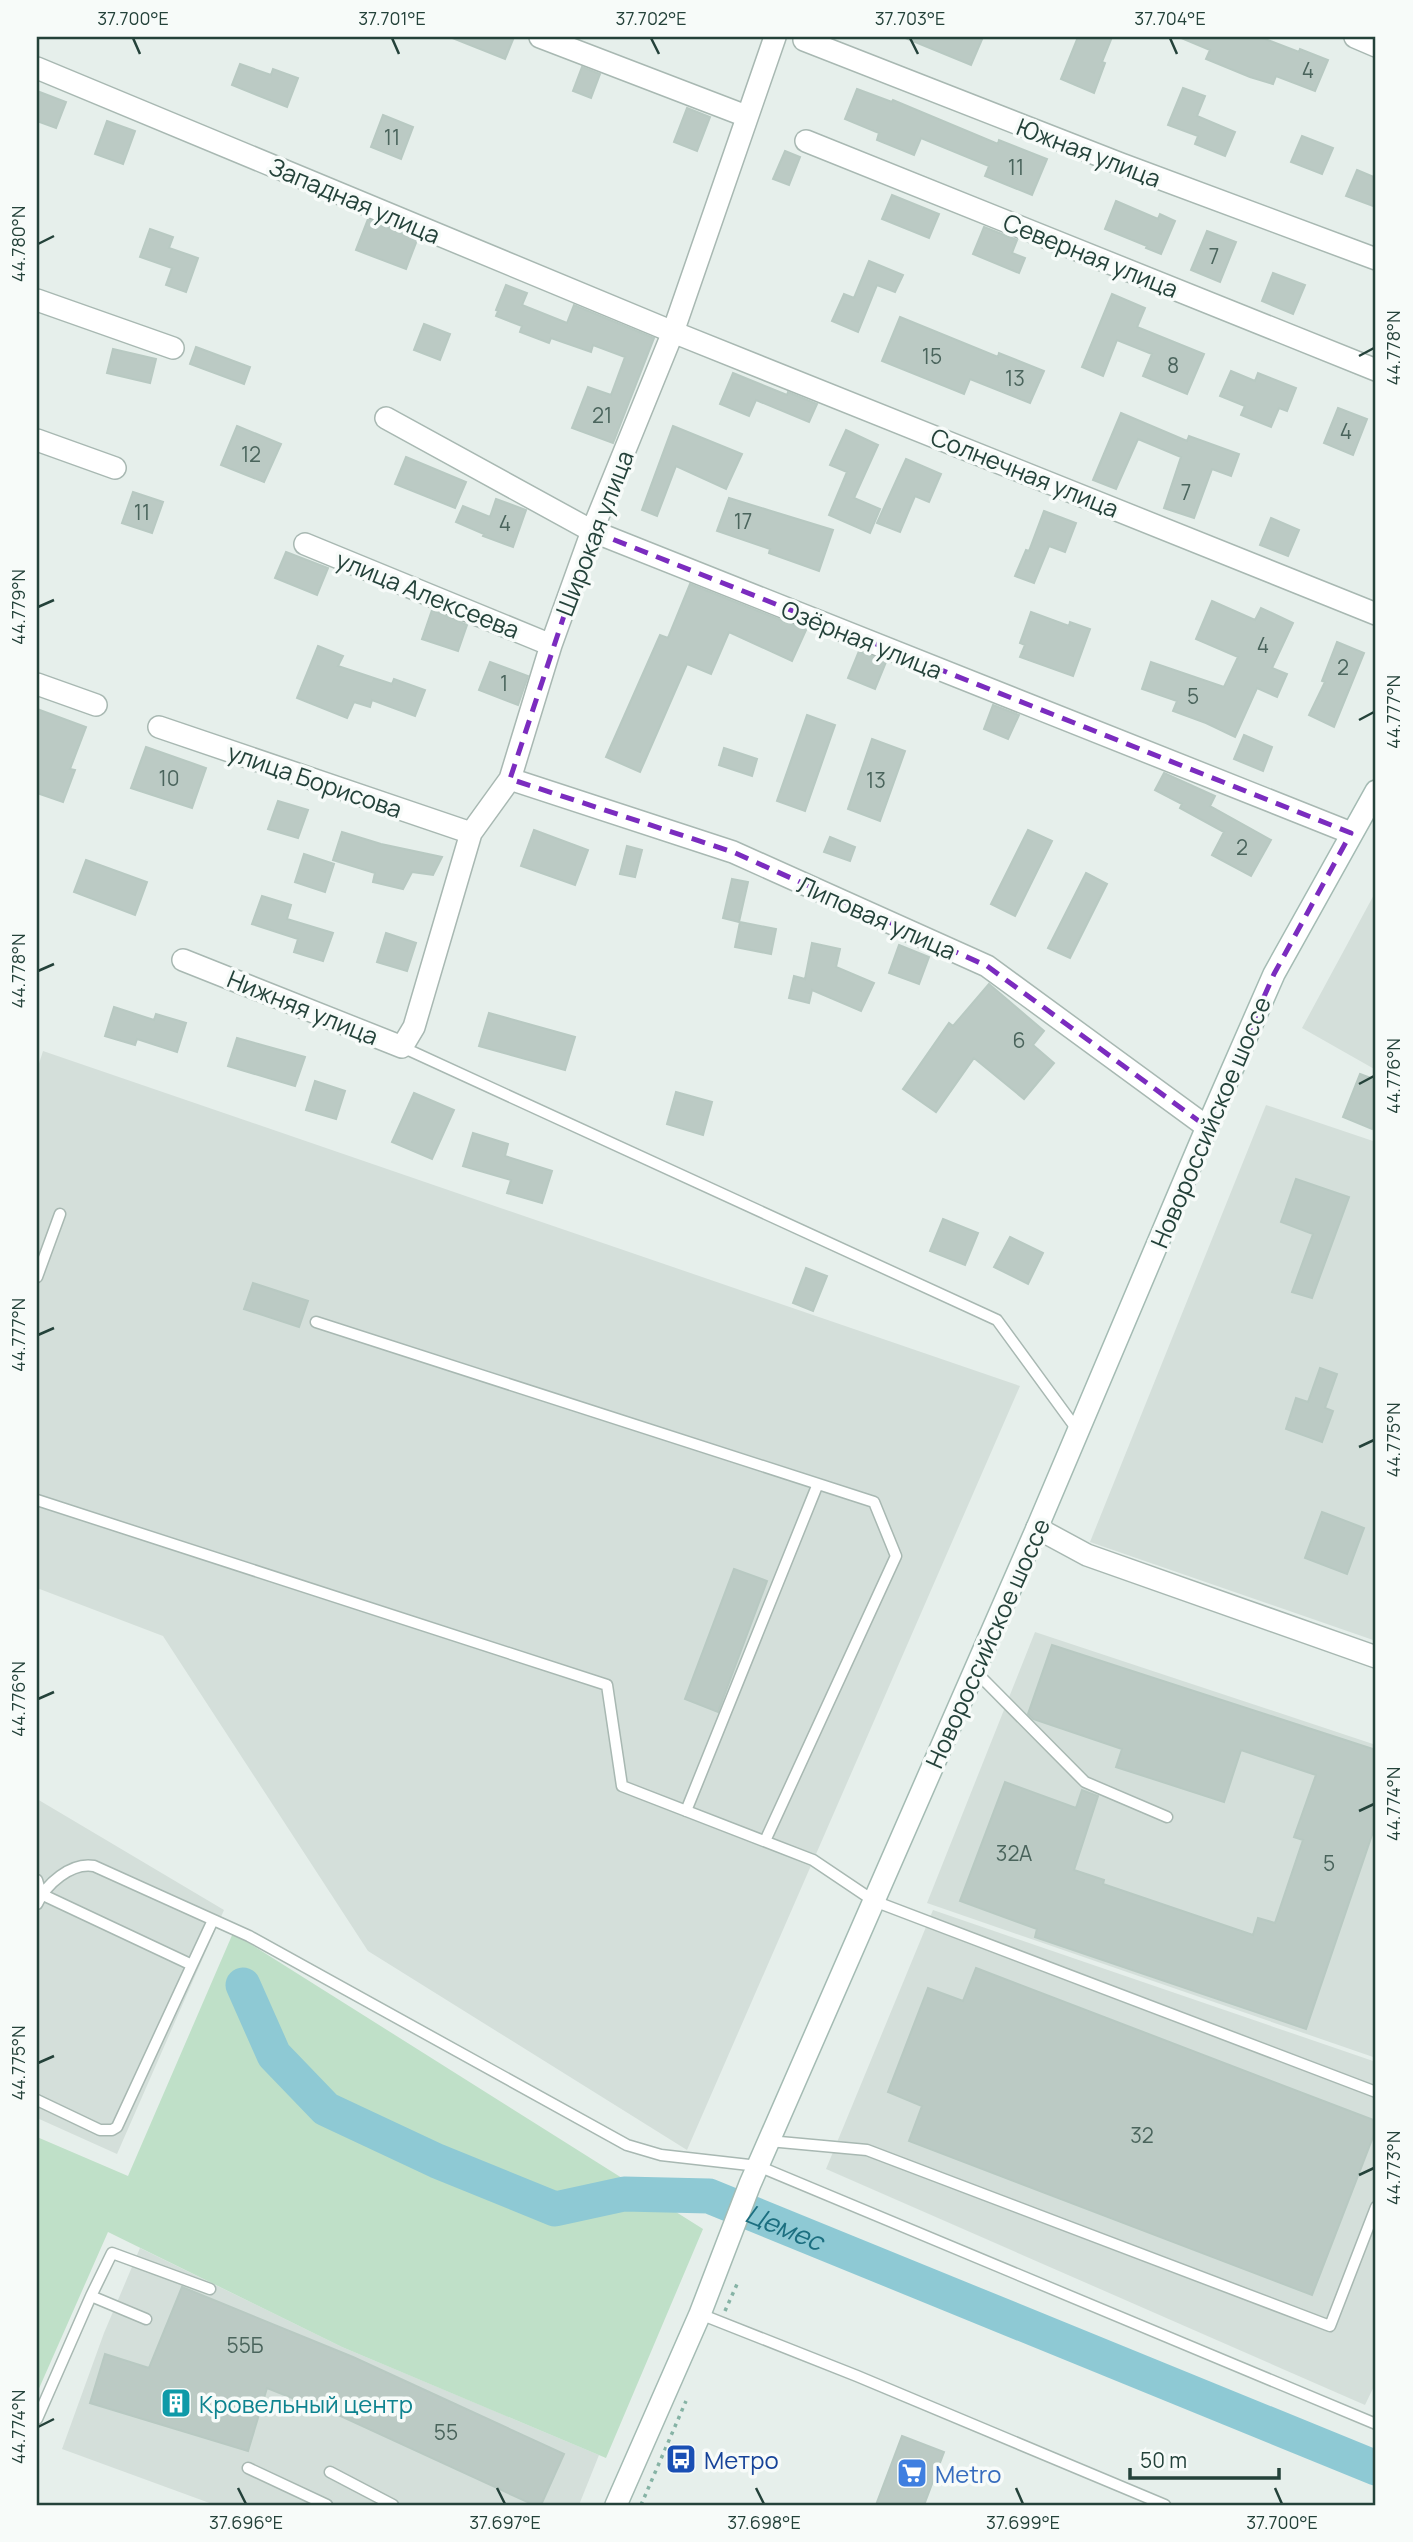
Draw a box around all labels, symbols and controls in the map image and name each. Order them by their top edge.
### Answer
text: 37.700°E [97,6,169,30]
text: 37.701°E [358,6,426,30]
text: 37.702°E [616,6,687,30]
text: 37.703°E [875,6,945,30]
text: 37.704°E [1134,6,1206,30]
house number: 4 [1302,56,1314,84]
street label: Южная улица [1012,109,1166,195]
house number: 11 [384,123,400,151]
street label: Западная улица [265,149,445,251]
house number: 11 [1008,153,1024,181]
street label: Северная улица [999,205,1183,305]
text: 44.780°N [6,206,30,282]
house number: 7 [1209,242,1219,270]
text: 44.778°N [1381,310,1405,386]
house number: 15 [922,342,942,370]
house number: 8 [1167,351,1179,379]
house number: 13 [1005,364,1025,392]
house number: 21 [592,401,612,429]
house number: 4 [1340,417,1352,445]
street label: Солнечная улица [926,419,1124,525]
house number: 12 [241,440,261,468]
street label: Широкая улица [547,445,641,621]
house number: 7 [1181,478,1191,506]
house number: 11 [134,498,150,526]
house number: 17 [734,507,752,535]
house number: 4 [499,509,511,537]
street label: улица Алексеева [331,542,525,646]
text: 44.779°N [6,569,30,645]
street label: Озёрная улица [777,592,947,686]
house number: 4 [1257,631,1269,659]
house number: 2 [1337,653,1349,681]
house number: 1 [500,669,508,697]
text: 44.777°N [1381,675,1405,749]
house number: 5 [1187,682,1199,710]
street label: улица Борисова [223,735,407,825]
house number: 10 [159,764,180,792]
house number: 13 [866,766,886,794]
house number: 2 [1236,833,1248,861]
street label: Липовая улица [792,867,962,967]
text: 44.778°N [6,933,30,1009]
street label: Нижняя улица [223,962,383,1052]
street label: Новороссийское шоссе [1142,991,1278,1253]
house number: 6 [1012,1026,1026,1054]
text: 44.776°N [1381,1038,1405,1114]
text: 44.777°N [6,1298,30,1372]
text: 44.775°N [1381,1403,1405,1477]
street label: Новороссийское шоссе [917,1513,1057,1773]
text: 44.776°N [6,1661,30,1737]
text: 44.774°N [1381,1767,1405,1841]
house number: 32А [996,1839,1032,1867]
house number: 5 [1323,1849,1335,1877]
text: 44.775°N [6,2026,30,2100]
house number: 32 [1130,2121,1154,2149]
text: 44.773°N [1381,2131,1405,2205]
water label: Цемес [740,2195,832,2260]
house number: 55Б [227,2331,264,2359]
building icon: Кровельный центр [159,2386,193,2420]
place label: Кровельный центр [199,2387,413,2420]
text: 44.774°N [6,2390,30,2464]
house number: 55 [434,2418,458,2446]
scale bar [1130,2437,1278,2481]
bus stop icon: Метро [664,2442,698,2476]
place label: Метро [704,2443,779,2476]
text: 50 m [1140,2446,1187,2474]
supermarket icon: Metro [895,2456,929,2490]
place label: Metro [935,2457,1001,2490]
text: 37.696°E [209,2510,283,2534]
text: 37.697°E [469,2510,541,2534]
text: 37.698°E [727,2510,801,2534]
text: 37.699°E [986,2510,1060,2534]
text: 37.700°E [1246,2510,1318,2534]

